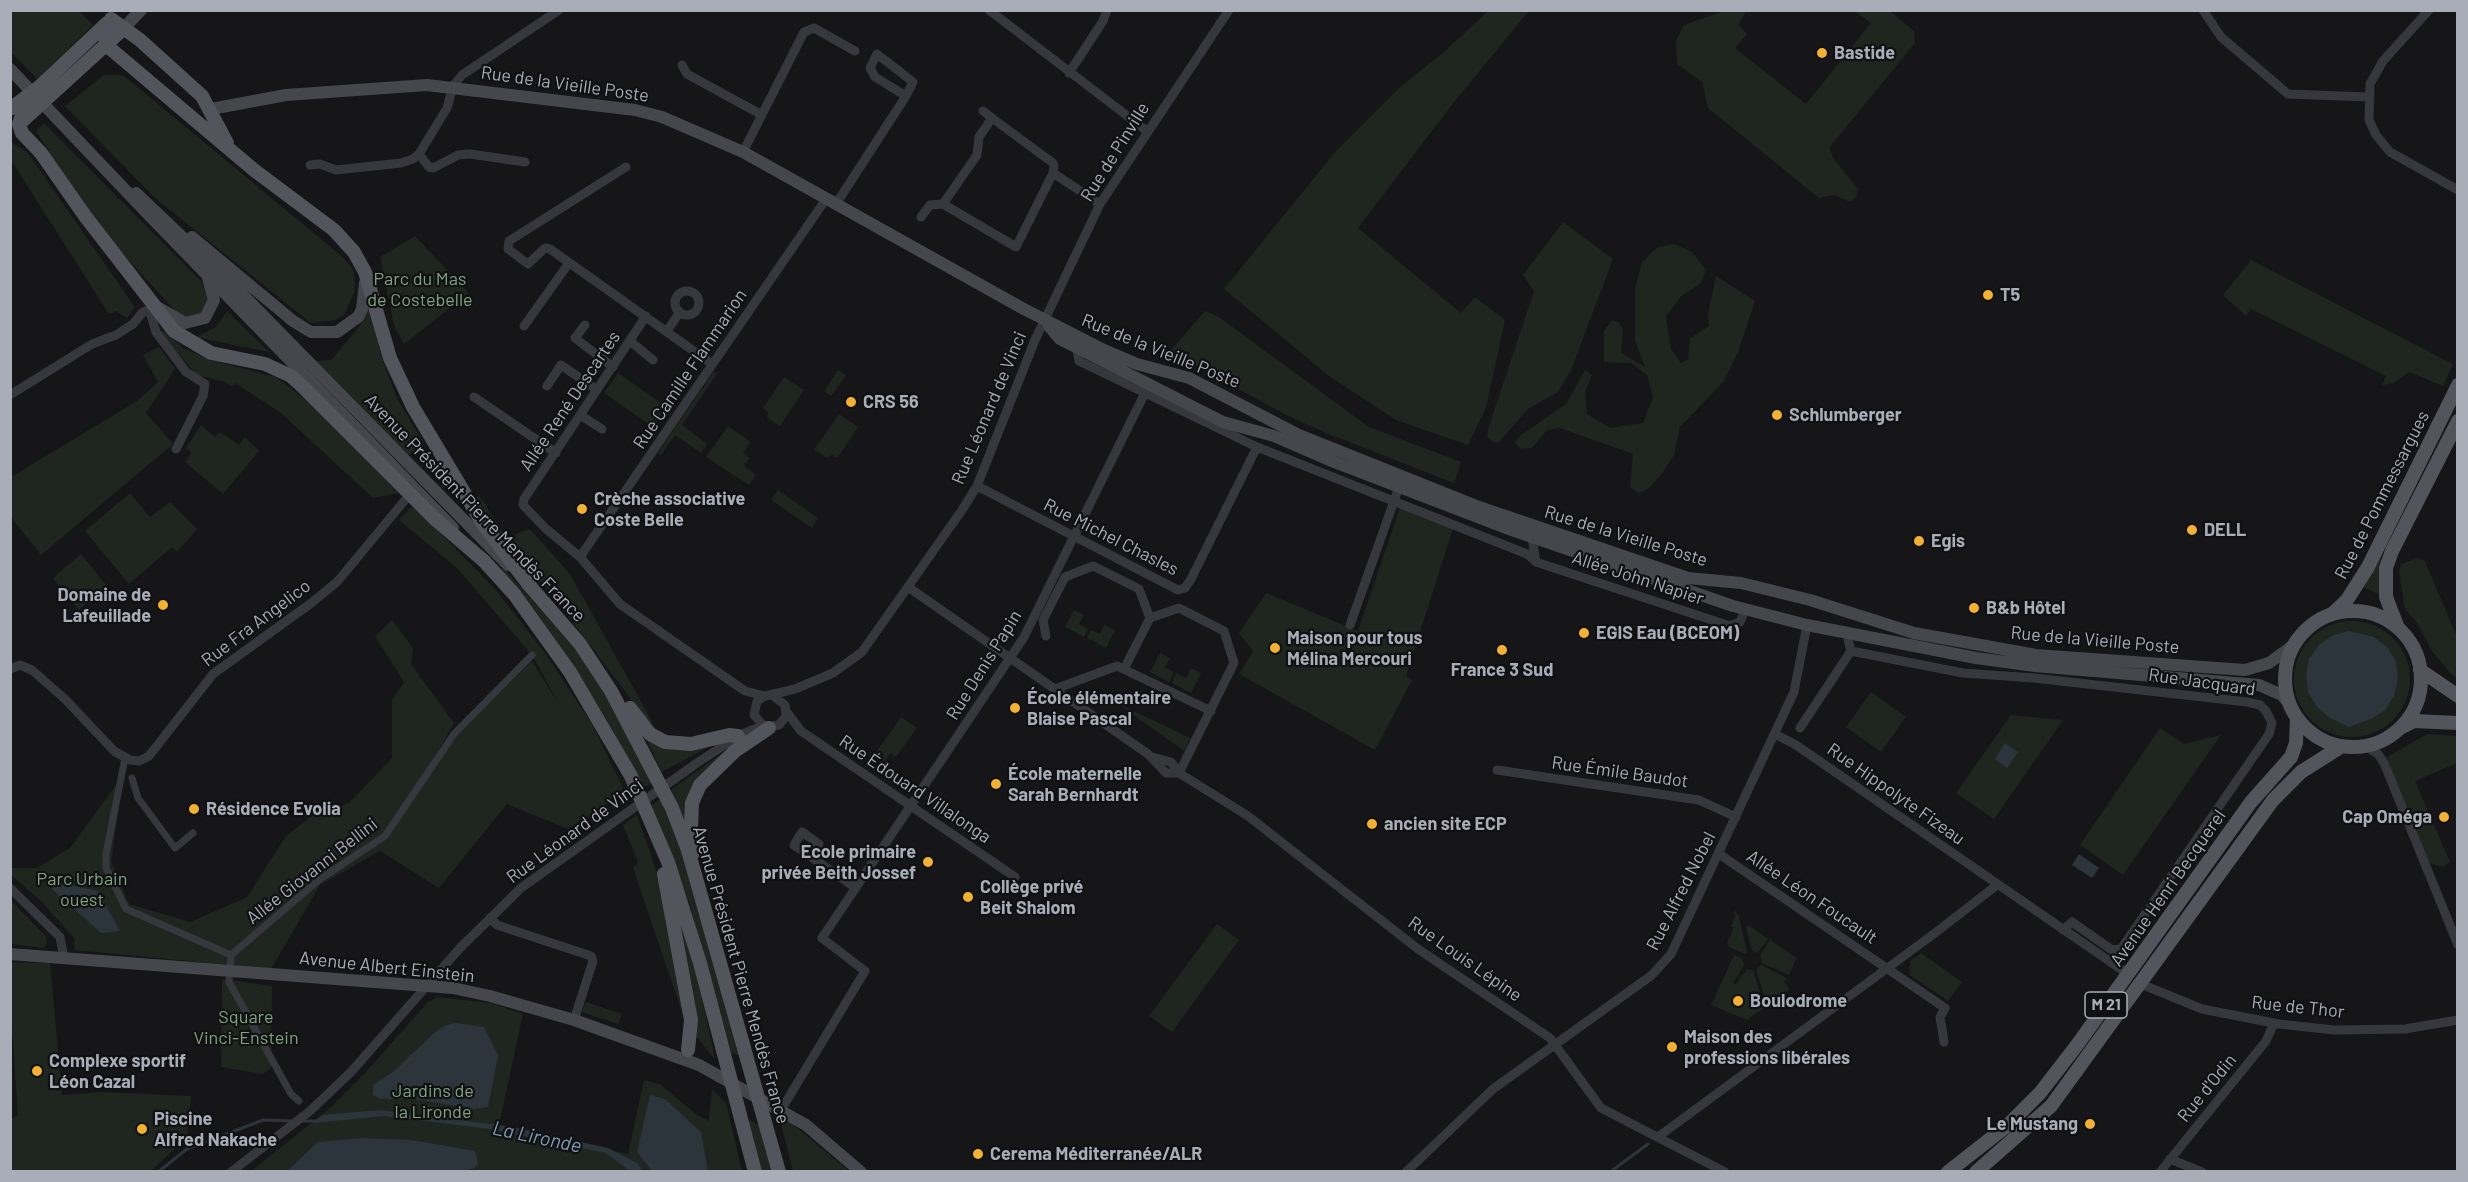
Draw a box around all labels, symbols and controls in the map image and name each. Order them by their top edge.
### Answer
place label: Bastide [1834,42,1895,64]
marker: Bastide [1815,46,1829,60]
street label: Rue de la Vieille Poste [480,62,650,106]
street label: Rue de Pinville [1076,98,1154,206]
park label: Parc du Mas de Costebelle [367,268,473,310]
place label: T5 [2000,284,2020,306]
street label: Rue Camille Flammarion [628,285,752,453]
marker: T5 [1981,288,1995,302]
street label: Rue de la Vieille Poste [1078,309,1244,393]
street label: Allée René Descartes [515,327,625,475]
street label: Rue Léonard de Vinci [947,328,1031,488]
street label: Avenue Président Pierre Mendès France [360,389,590,627]
place label: CRS 56 [863,391,919,413]
marker: CRS 56 [844,395,858,409]
place label: Schlumberger [1789,404,1902,426]
street label: Rue de Pommessargues [2330,407,2434,583]
marker: Schlumberger [1770,408,1784,422]
place label: Crèche associative Coste Belle [594,488,745,530]
street label: Rue Michel Chasles [1040,494,1182,580]
street label: Rue de la Vieille Poste [1542,501,1710,571]
marker: Crèche associative Coste Belle [575,502,589,516]
place label: DELL [2204,519,2246,541]
marker: DELL [2185,523,2199,537]
place label: Egis [1931,530,1965,552]
marker: Egis [1912,534,1926,548]
street label: Allée John Napier [1569,547,1707,609]
street label: Rue Fra Angelico [197,575,315,671]
place label: Domaine de Lafeuillade [57,584,151,626]
place label: B&b Hôtel [1986,597,2066,619]
marker: Domaine de Lafeuillade [156,598,170,612]
marker: B&b Hôtel [1967,601,1981,615]
street label: Rue Denis Papin [942,606,1026,724]
place label: EGIS Eau (BCEOM) [1596,622,1739,644]
street label: Rue de la Vieille Poste [2010,622,2180,658]
marker: EGIS Eau (BCEOM) [1577,626,1591,640]
place label: Maison pour tous Mélina Mercouri [1287,627,1423,670]
marker: Maison pour tous Mélina Mercouri [1268,641,1282,655]
marker: France 3 Sud [1495,643,1509,657]
place label: France 3 Sud [1451,659,1553,681]
street label: Rue Jacquard [2147,664,2257,700]
place label: École élémentaire Blaise Pascal [1027,687,1171,730]
marker: École élémentaire Blaise Pascal [1008,701,1022,715]
street label: Rue Édouard Villalonga [835,730,995,848]
street label: Rue Hippolyte Fizeau [1823,738,1969,850]
street label: Rue Émile Baudot [1550,752,1690,792]
place label: École maternelle Sarah Bernhardt [1008,763,1142,806]
street label: Rue Léonard de Vinci [502,774,648,888]
marker: École maternelle Sarah Bernhardt [989,777,1003,791]
place label: Résidence Evolia [206,798,341,820]
marker: Résidence Evolia [187,802,201,816]
street label: Avenue Henri Becquerel [2106,806,2230,970]
place label: Cap Oméga [2342,806,2432,828]
marker: Cap Oméga [2437,810,2451,824]
street label: Allée Giovanni Bellini [242,813,382,929]
place label: ancien site ECP [1384,813,1507,835]
marker: ancien site ECP [1365,817,1379,831]
street label: Avenue Président Pierre Mendès France [688,824,794,1126]
street label: Rue Alfred Nobel [1642,828,1720,954]
place label: Ecole primaire privée Beith Jossef [761,841,916,884]
street label: Allée Léon Foucault [1743,845,1881,949]
marker: Ecole primaire privée Beith Jossef [921,855,935,869]
park label: Parc Urbain ouest [37,868,127,910]
place label: Collège privé Beit Shalom [980,876,1083,918]
marker: Collège privé Beit Shalom [961,890,975,904]
street label: Rue Louis Lépine [1404,912,1526,1006]
street label: Avenue Albert Einstein [298,947,476,987]
place label: Boulodrome [1750,990,1847,1012]
street label: Rue de Thor [2251,991,2345,1023]
road number: M 21 [2085,992,2127,1018]
marker: Boulodrome [1731,994,1745,1008]
park label: Square Vinci-Enstein [193,1006,299,1048]
place label: Maison des professions libérales [1684,1026,1850,1068]
marker: Maison des professions libérales [1665,1040,1679,1054]
place label: Complexe sportif Léon Cazal [49,1050,186,1092]
street label: Rue d'Odin [2173,1050,2241,1126]
marker: Complexe sportif Léon Cazal [30,1064,44,1078]
park label: Jardins de la Lironde [392,1080,474,1122]
place label: Piscine Alfred Nakache [154,1108,277,1150]
place label: Le Mustang [1986,1113,2078,1135]
water label: La Lironde [490,1116,584,1158]
marker: Le Mustang [2083,1117,2097,1131]
marker: Piscine Alfred Nakache [135,1122,149,1136]
place label: Cerema Méditerranée/ALR [990,1143,1202,1165]
marker: Cerema Méditerranée/ALR [971,1147,985,1161]

